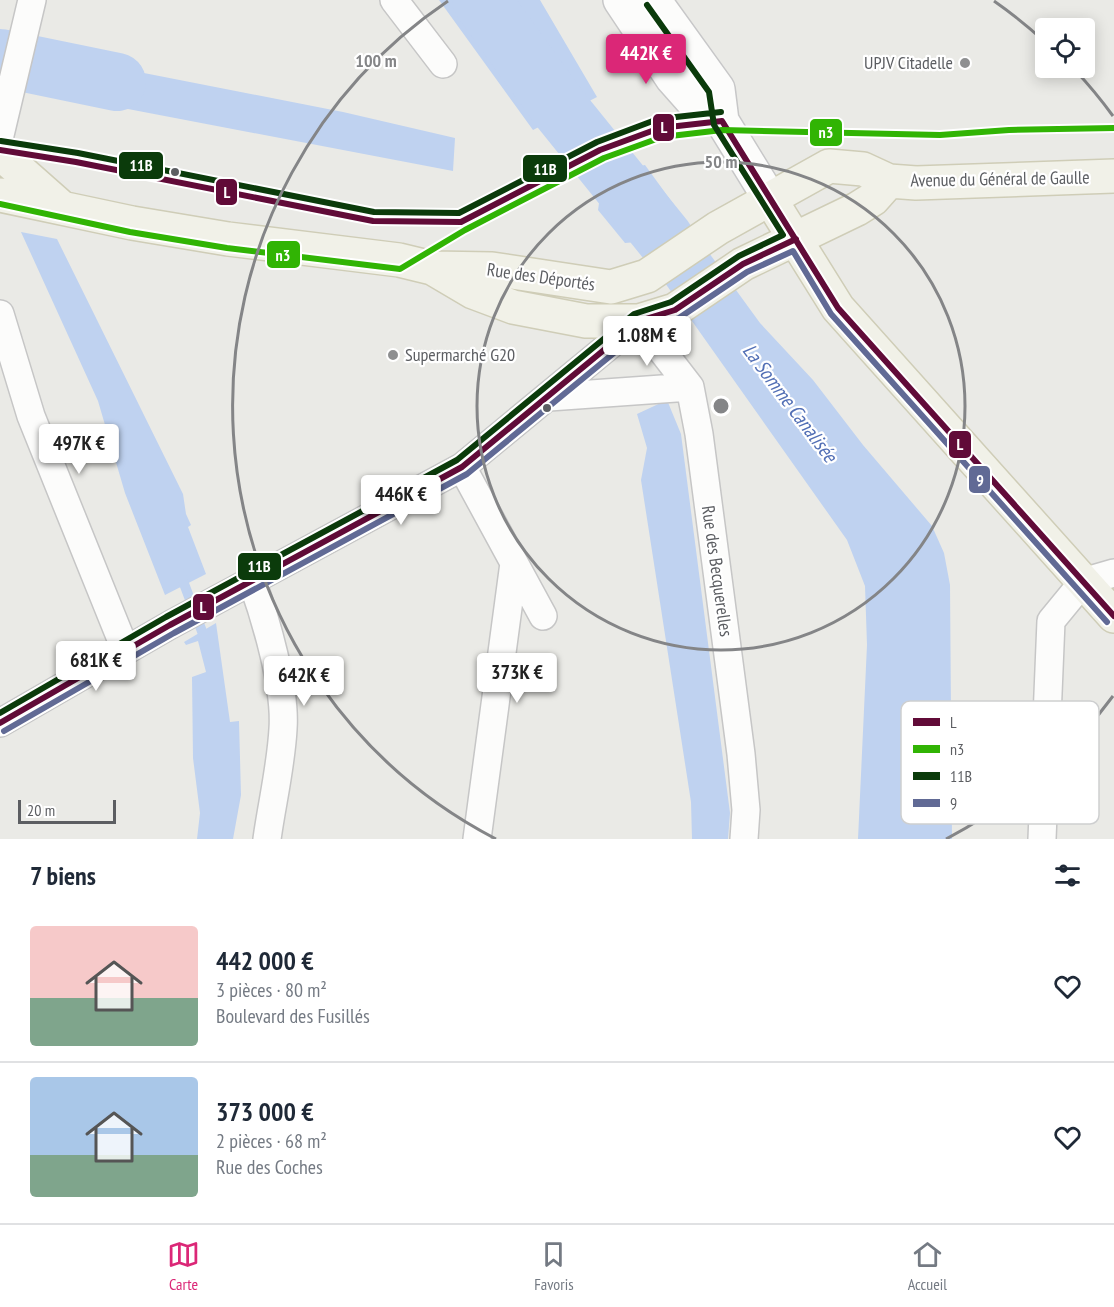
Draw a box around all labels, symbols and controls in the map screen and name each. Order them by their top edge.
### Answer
map controls [1035,18,1095,78]
button: locate [1035,18,1095,78]
pin: 442K € [597,34,695,85]
text: 442K € [620,40,672,66]
text: 100 m [355,49,397,72]
place label: UPJV Citadelle [864,51,953,74]
marker: UPJV Citadelle [958,56,972,70]
line badge: L [652,113,675,142]
text: L [661,117,668,137]
line badge: n3 [809,118,843,147]
text: n3 [819,122,833,142]
text: 50 m [705,150,737,173]
line badge: 11B [118,151,164,180]
line badge: 11B [522,154,568,183]
text: 11B [129,155,153,175]
text: 11B [533,159,557,179]
street label: Avenue du Général de Gaulle [910,165,1090,192]
unlabelled marker [169,166,181,178]
line badge: L [215,178,238,206]
text: L [224,182,231,202]
line badge: n3 [266,240,301,269]
text: n3 [276,245,290,265]
street label: Rue des Déportés [485,258,597,295]
pin: 1.08M € [592,316,702,367]
text: 1.08M € [617,322,677,348]
water label: La Somme Canalisée [737,339,844,469]
place label: Supermarché G20 [405,343,515,366]
marker: Supermarché G20 [386,348,400,362]
centre of rings [711,396,731,416]
unlabelled marker [541,402,553,414]
pin: 497K € [30,424,128,475]
text: 497K € [53,430,105,456]
line badge: L [948,430,972,459]
text: L [957,434,964,454]
line badge: 9 [968,465,991,494]
text: 9 [976,470,984,490]
pin: 446K € [352,475,450,526]
text: 446K € [375,481,427,507]
street label: Rue des Becquerelles [697,504,738,638]
line badge: 11B [237,552,282,581]
text: 11B [247,556,271,576]
line badge: L [192,593,215,621]
text: L [200,597,207,617]
pin: 681K € [47,641,145,692]
text: 681K € [70,647,122,673]
pin: 373K € [468,653,566,704]
pin: 642K € [255,656,353,707]
text: 373K € [491,659,543,685]
text: 642K € [278,662,330,688]
legend [901,701,1099,824]
text: L [950,712,957,732]
text: n3 [950,739,964,759]
text: 11B [950,766,972,786]
text: 9 [950,793,957,813]
scale bar [18,797,116,824]
text: 20 m [27,800,55,820]
text: 7 biens [30,859,96,892]
icon: filters [1051,859,1084,892]
text: 442 000 € [216,944,314,977]
icon: home [78,950,150,1022]
icon: heart [1051,970,1084,1003]
text: 3 pièces · 80 m² [216,977,327,1003]
text: Boulevard des Fusillés [216,1003,370,1029]
text: 373 000 € [216,1095,314,1128]
icon: home [78,1101,150,1173]
icon: heart [1051,1121,1084,1154]
text: 2 pièces · 68 m² [216,1128,327,1154]
text: Rue des Coches [216,1154,323,1180]
tab: Carte [167,1238,200,1294]
tab: Favoris [534,1238,574,1294]
tab: Accueil [908,1238,947,1294]

